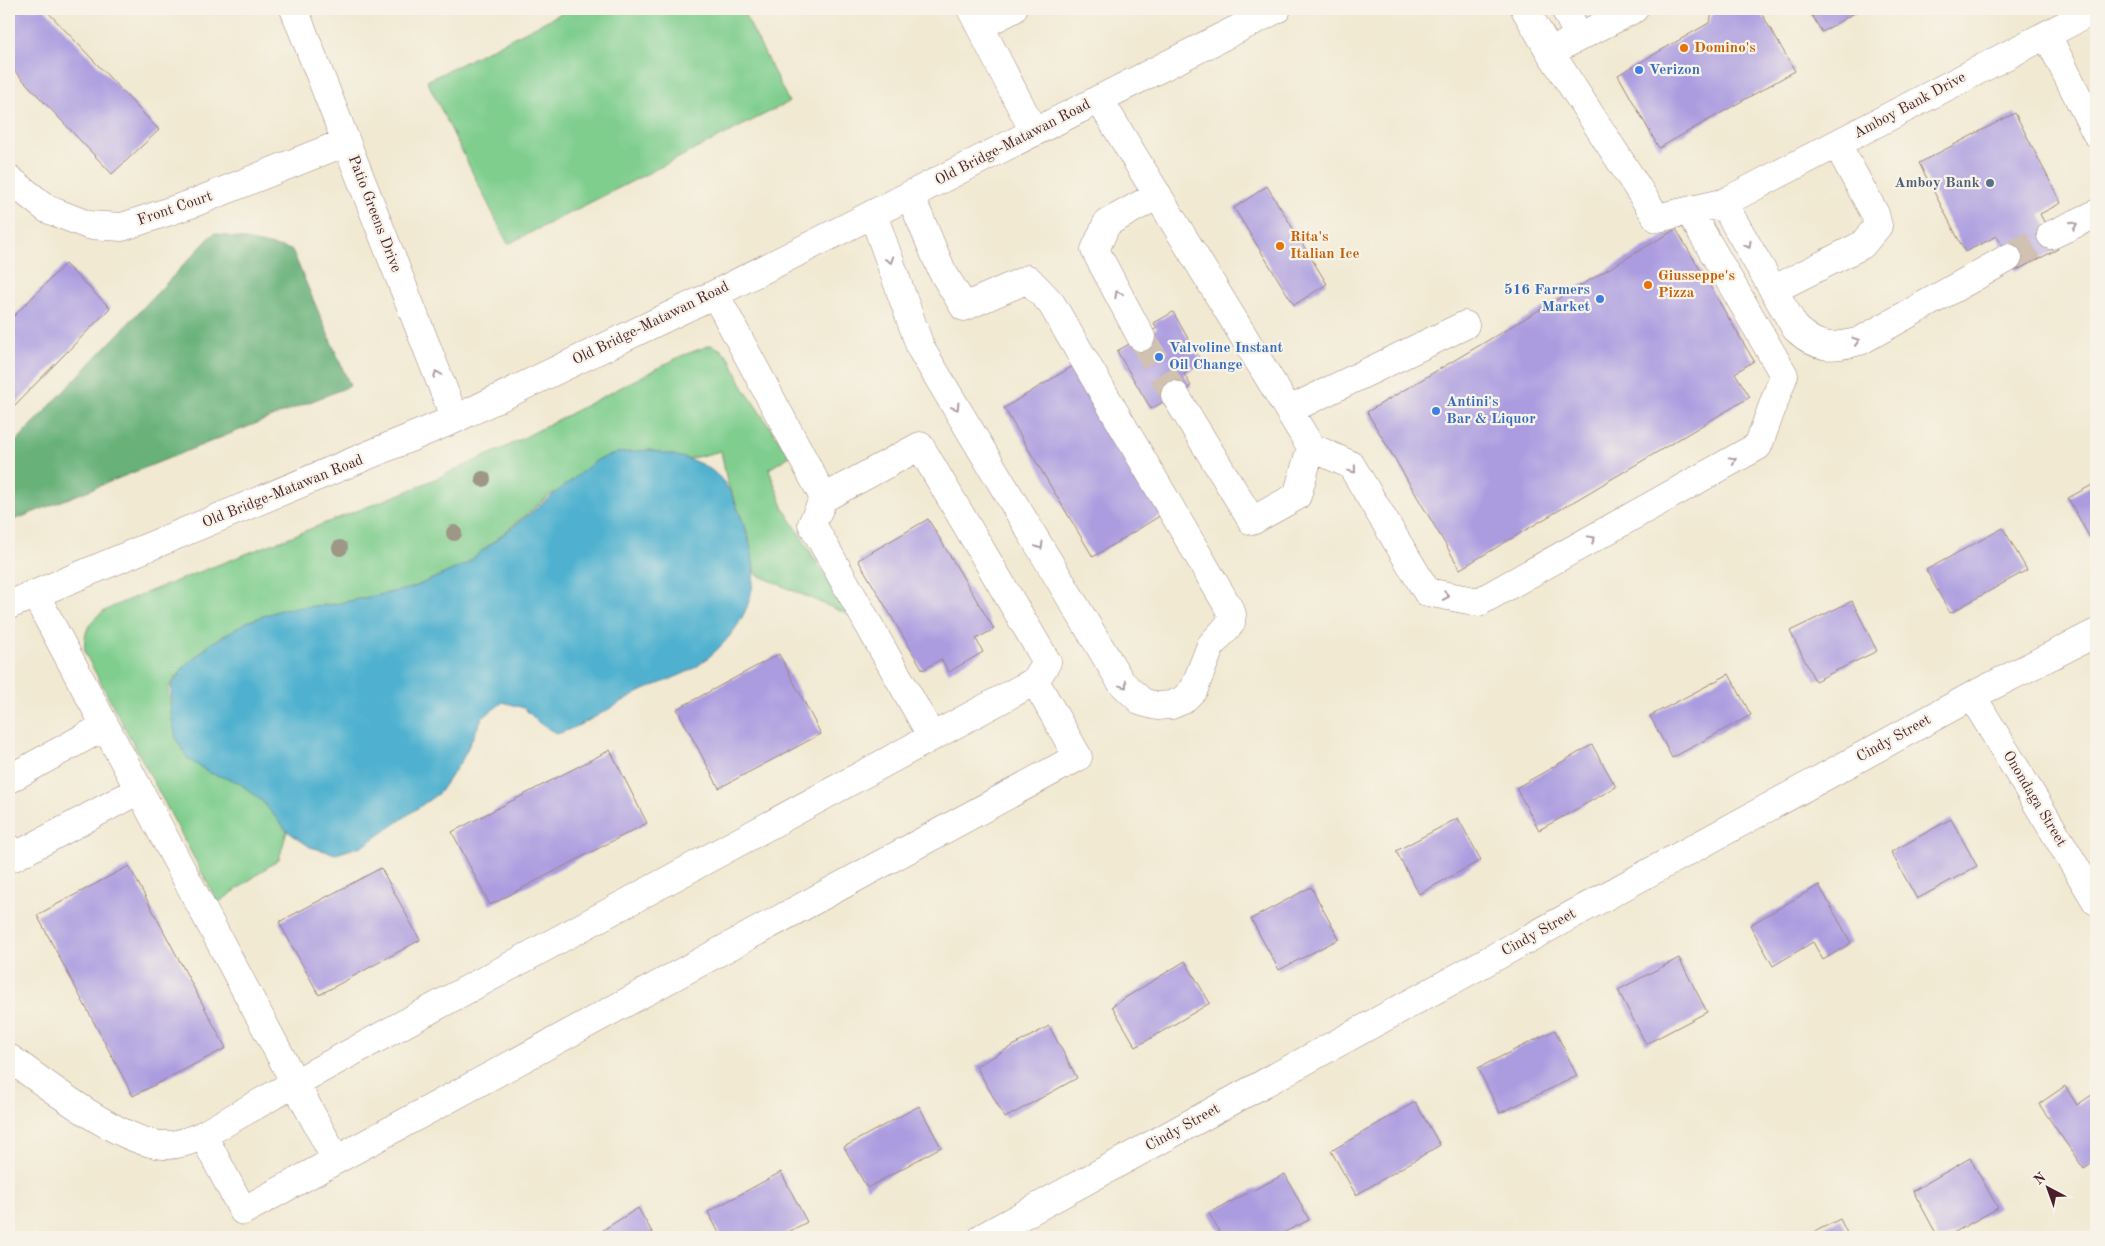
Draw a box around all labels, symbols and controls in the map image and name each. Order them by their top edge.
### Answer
place label: Domino's [1694,41,1756,56]
marker: Domino's [1678,42,1690,54]
place label: Verizon [1649,63,1700,78]
marker: Verizon [1633,64,1645,76]
street label: Amboy Bank Drive [1852,70,1969,142]
street label: Old Bridge-Matawan Road [933,97,1093,189]
street label: Patio Greens Drive [345,154,403,274]
place label: Amboy Bank [1894,176,1981,191]
marker: Amboy Bank [1984,177,1996,189]
street label: Front Court [136,189,214,229]
one-way arrow [2069,221,2078,231]
place label: Rita's Italian Ice [1290,230,1360,262]
one-way arrow [1742,239,1752,248]
marker: Rita's Italian Ice [1274,240,1286,252]
one-way arrow [884,255,894,263]
place label: Giusseppe's Pizza [1658,269,1735,301]
street label: Old Bridge-Matawan Road [570,279,732,368]
marker: Giusseppe's Pizza [1642,279,1654,291]
place label: 516 Farmers Market [1504,283,1591,315]
one-way arrow [1114,290,1124,299]
marker: 516 Farmers Market [1594,293,1606,305]
one-way arrow [1851,337,1859,347]
place label: Valvoline Instant Oil Change [1169,341,1284,373]
marker: Valvoline Instant Oil Change [1153,351,1165,363]
one-way arrow [433,370,443,379]
place label: Antini's Bar & Liquor [1446,395,1536,427]
one-way arrow [950,401,960,410]
marker: Antini's Bar & Liquor [1430,405,1442,417]
street label: Old Bridge-Matawan Road [200,453,366,531]
one-way arrow [1728,456,1737,466]
one-way arrow [1347,465,1356,474]
one-way arrow [1586,535,1595,545]
one-way arrow [1033,541,1043,550]
one-way arrow [1441,590,1450,600]
one-way arrow [1118,679,1127,689]
street label: Cindy Street [1855,713,1933,765]
street label: Onondaga Street [2000,748,2068,850]
street label: Cindy Street [1500,907,1578,959]
street label: Cindy Street [1144,1102,1222,1154]
north arrow [2022,1164,2072,1214]
text: N [2031,1170,2049,1188]

